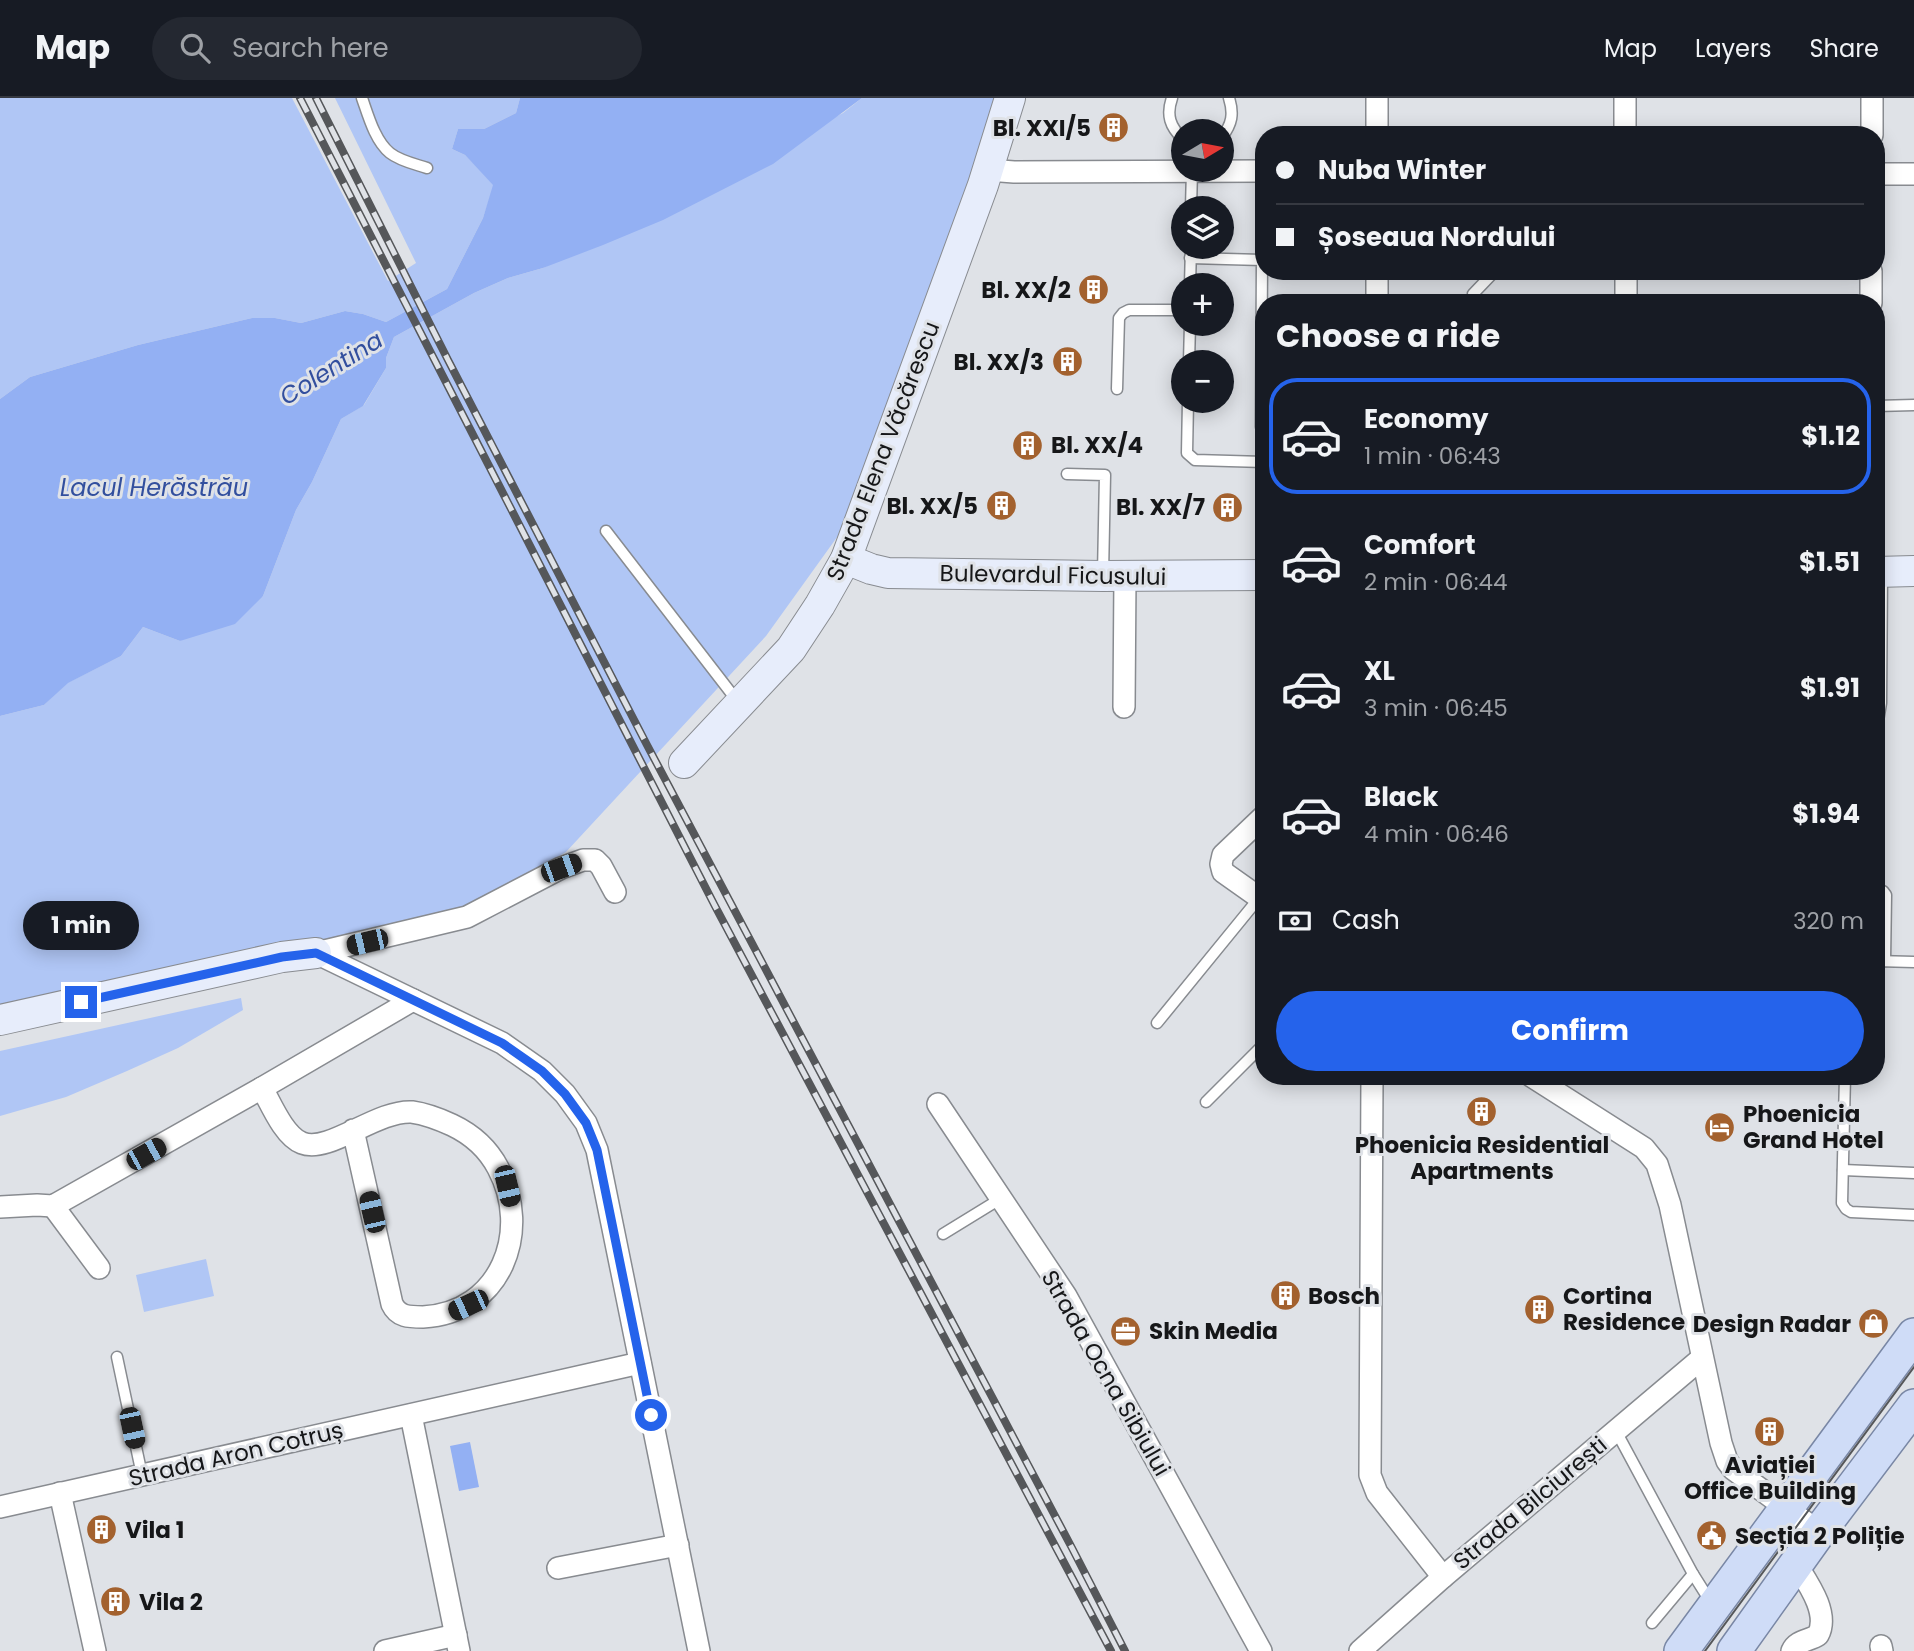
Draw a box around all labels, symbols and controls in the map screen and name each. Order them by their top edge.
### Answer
search box [152,17,642,80]
text: Map [35,24,110,71]
icon: search [176,29,214,67]
text: Search here [232,30,389,66]
text: Map [1604,32,1657,65]
text: Layers [1695,32,1771,65]
text: Share [1809,32,1879,65]
building icon: Bl. XXI/5 [1097,111,1131,145]
place label: Bl. XXI/5 [993,112,1091,144]
north arrow [1171,119,1234,182]
map controls [1171,119,1234,413]
text: Nuba Winter [1318,152,1486,188]
button: layers [1171,196,1234,259]
text: Șoseaua Nordului [1318,219,1556,255]
building icon: Bl. XX/2 [1077,273,1111,307]
button: + [1171,273,1234,336]
place label: Bl. XX/2 [981,274,1071,306]
text: Choose a ride [1276,313,1500,358]
street label: Strada Elena Văcărescu [819,317,947,585]
water label: Colentina [273,323,389,413]
building icon: Bl. XX/3 [1050,345,1084,379]
place label: Bl. XX/3 [953,346,1044,378]
button: − [1171,350,1234,413]
text: Economy [1364,401,1488,437]
icon: car [1280,405,1343,468]
text: $1.12 [1801,418,1860,454]
building icon: Bl. XX/4 [1011,428,1045,462]
place label: Bl. XX/4 [1051,429,1143,461]
text: 1 min · 06:43 [1364,440,1501,472]
water label: Lacul Herăstrău [60,471,248,504]
building icon: Bl. XX/5 [984,489,1018,523]
place label: Bl. XX/5 [886,490,978,522]
building icon: Bl. XX/7 [1211,490,1245,524]
place label: Bl. XX/7 [1116,491,1205,523]
text: Comfort [1364,527,1476,563]
icon: car [1280,531,1343,594]
text: $1.51 [1799,544,1860,580]
street label: Bulevardul Ficusului [939,557,1167,593]
text: 2 min · 06:44 [1364,566,1507,598]
text: XL [1364,653,1395,689]
icon: car [1280,657,1343,720]
text: $1.91 [1800,670,1860,706]
text: 3 min · 06:45 [1364,692,1508,724]
text: Black [1364,779,1438,815]
icon: car [1280,783,1343,846]
text: $1.94 [1792,796,1860,832]
text: 4 min · 06:46 [1364,818,1509,850]
car [538,851,585,885]
callout: 1 min [23,900,139,950]
icon: cash [1276,902,1314,940]
text: Cash [1332,902,1400,938]
text: 320 m [1793,905,1864,937]
text: 1 min [51,909,111,941]
car [345,927,390,957]
route end [65,986,97,1018]
button: Confirm [1276,991,1864,1071]
building icon: Phoenicia Residential Apartments [1465,1094,1499,1128]
place label: Phoenicia Grand Hotel [1743,1098,1884,1156]
hotel icon: Phoenicia Grand Hotel [1703,1110,1737,1144]
place label: Phoenicia Residential Apartments [1355,1129,1609,1187]
car [123,1135,170,1173]
car [493,1163,522,1209]
car [358,1189,387,1235]
street label: Strada Ocna Sibiului [1034,1264,1178,1482]
building icon: Bosch [1268,1279,1302,1313]
place label: Bosch [1308,1280,1380,1312]
place label: Cortina Residence [1563,1280,1685,1338]
car [445,1287,492,1323]
building icon: Cortina Residence [1523,1292,1557,1326]
shop icon: Design Radar [1857,1307,1891,1341]
place label: Design Radar [1693,1308,1851,1340]
office icon: Skin Media [1109,1314,1143,1348]
place label: Skin Media [1149,1315,1278,1347]
route start [635,1399,667,1431]
car [118,1405,147,1451]
street label: Strada Aron Cotruș [126,1414,346,1494]
building icon: Aviației Office Building [1753,1414,1787,1448]
street label: Strada Bilciurești [1446,1429,1614,1577]
place label: Aviației Office Building [1684,1449,1856,1507]
building icon: Vila 1 [85,1513,119,1547]
place label: Vila 1 [125,1514,185,1546]
public building icon: Secția 2 Poliție [1695,1519,1729,1553]
place label: Secția 2 Poliție [1735,1520,1905,1552]
building icon: Vila 2 [99,1585,133,1619]
place label: Vila 2 [139,1586,203,1618]

